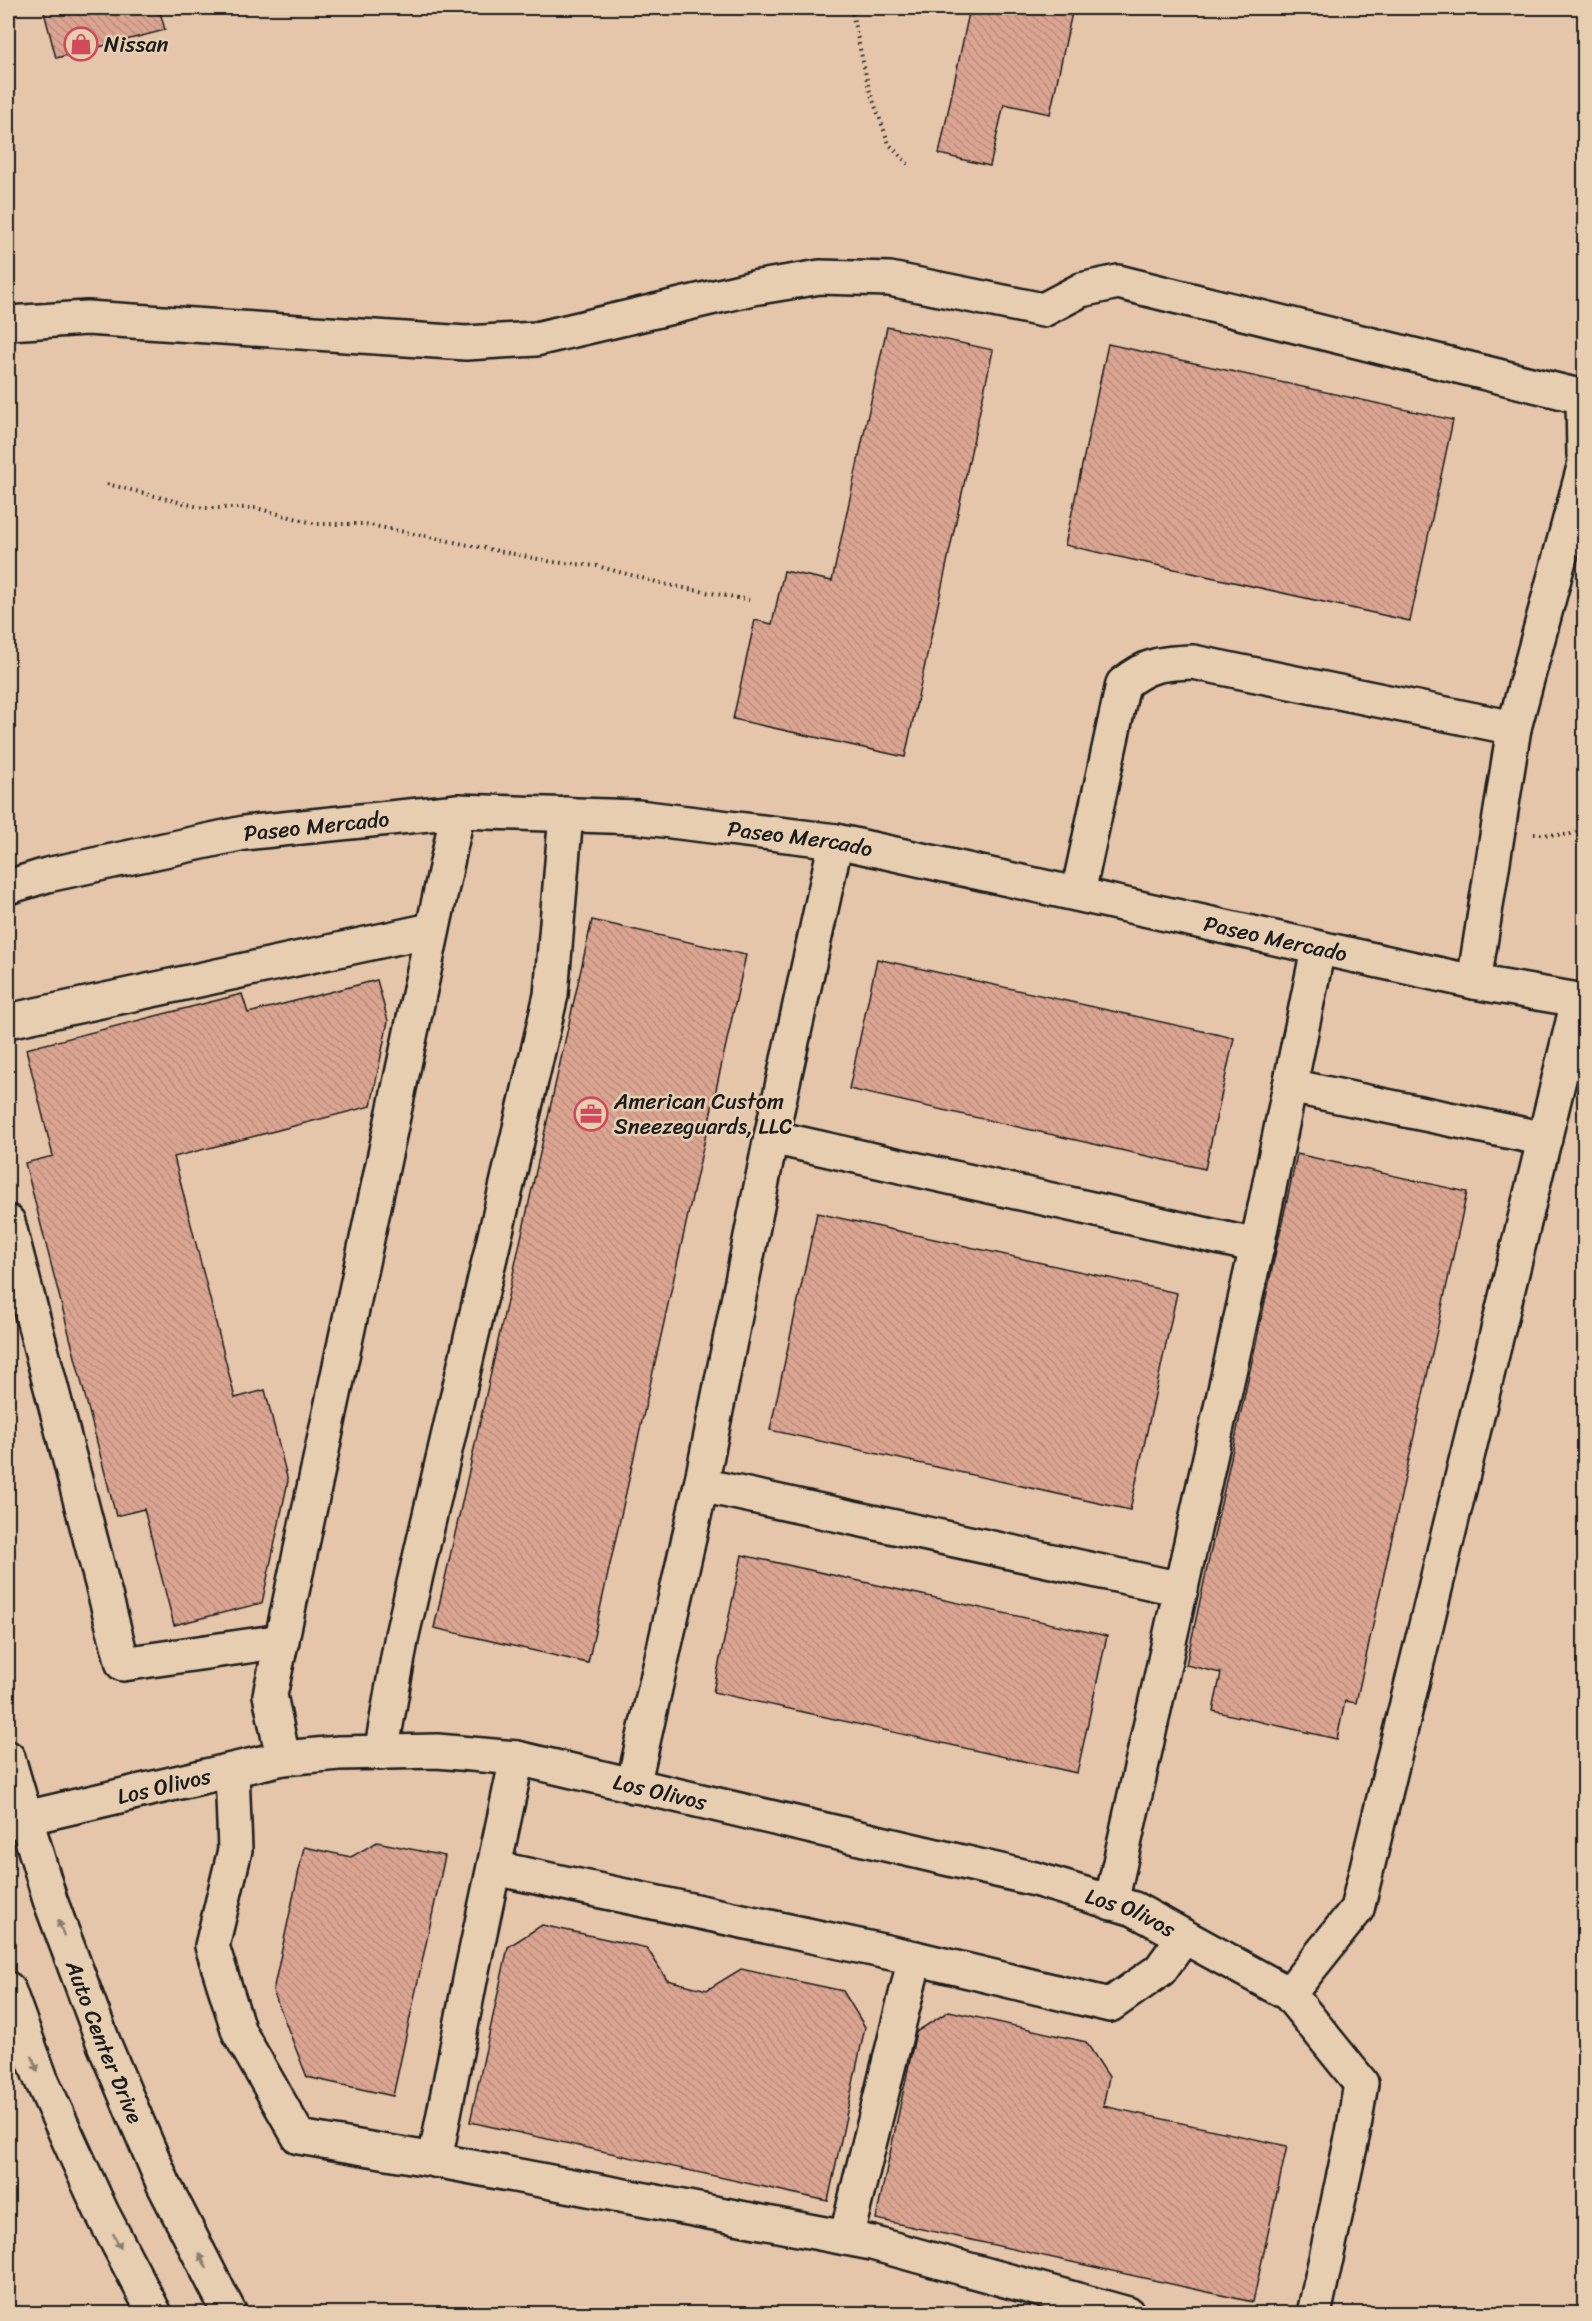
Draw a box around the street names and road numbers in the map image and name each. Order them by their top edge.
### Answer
street label: Paseo Mercado [242,799,391,852]
street label: Paseo Mercado [725,809,877,868]
street label: Paseo Mercado [1200,903,1351,973]
street label: Los Olivos [113,1756,215,1816]
street label: Los Olivos [610,1762,712,1821]
street label: Los Olivos [1081,1876,1184,1948]
street label: Auto Center Drive [54,1953,155,2130]

